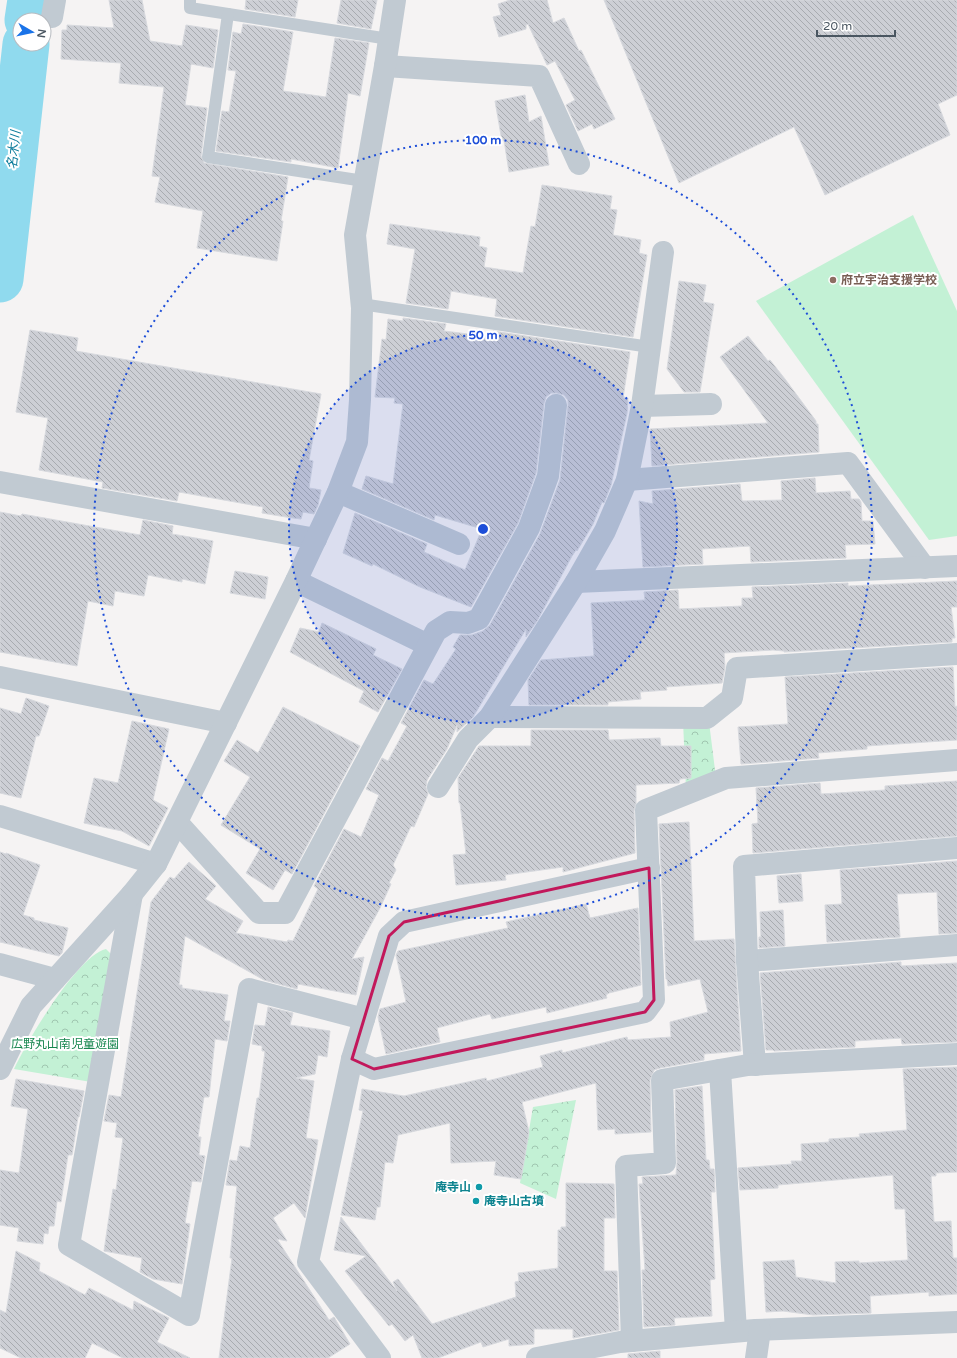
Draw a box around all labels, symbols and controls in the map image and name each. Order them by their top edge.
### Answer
north arrow [12,12,52,52]
scale bar [817,12,895,38]
text: 20 m [823,19,852,33]
text: N [34,28,48,39]
water label: 名木川 [4,128,24,170]
text: 100 m [465,133,501,147]
place label: 府立宇治支援学校 [841,273,937,287]
marker: 府立宇治支援学校 [828,275,838,285]
text: 50 m [468,328,498,342]
centre of rings [476,522,490,536]
park label: 広野丸山南児童遊園 [11,1037,119,1051]
place label: 庵寺山 [435,1180,471,1194]
marker: 庵寺山 [474,1182,484,1192]
place label: 庵寺山古墳 [484,1194,544,1208]
marker: 庵寺山古墳 [471,1196,481,1206]

